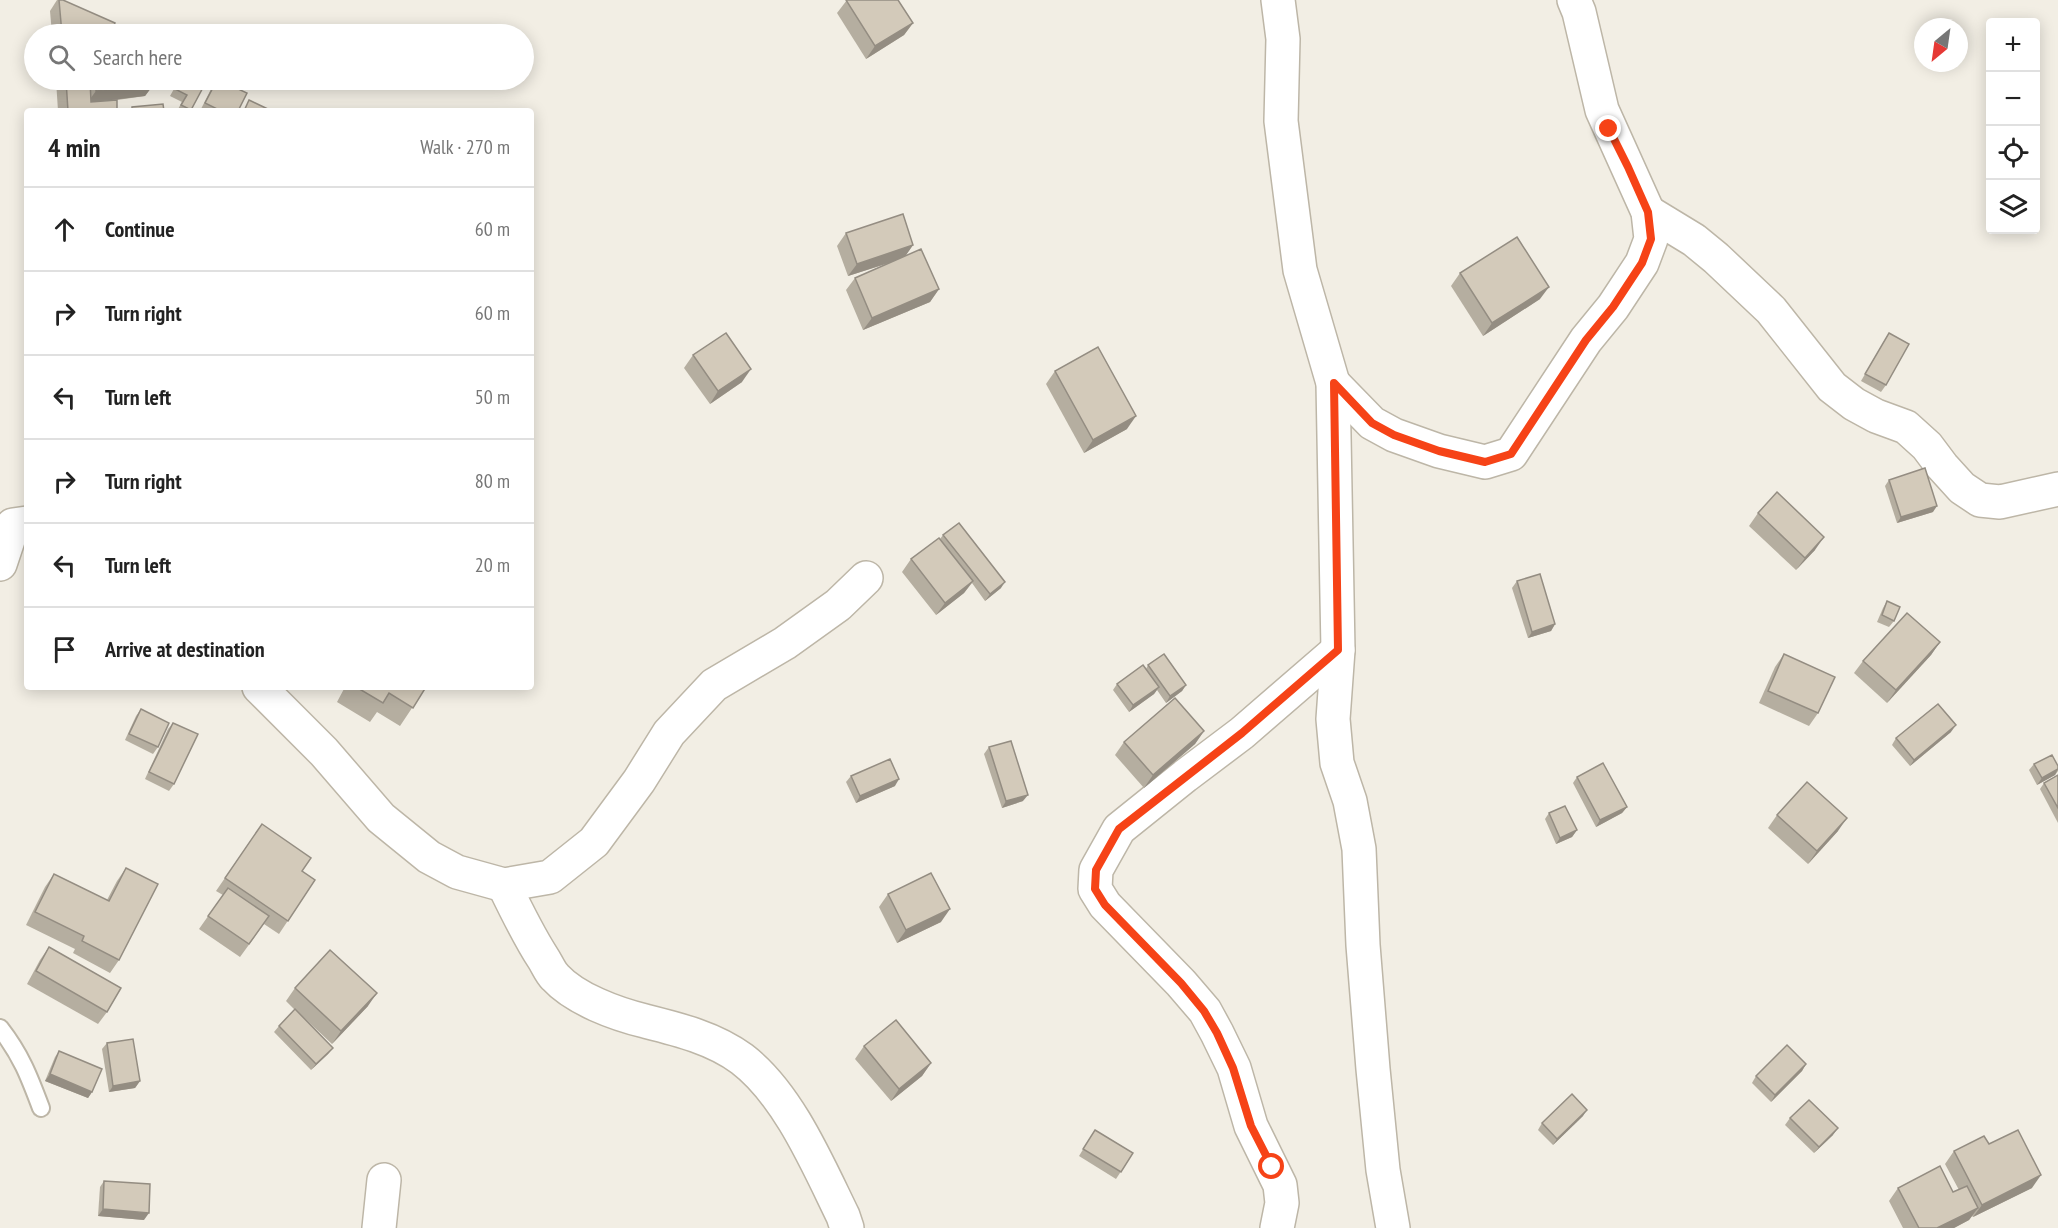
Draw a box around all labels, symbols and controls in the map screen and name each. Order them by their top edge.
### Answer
north arrow [1914,18,1968,72]
map controls [1986,18,2040,234]
button: + [1986,18,2040,72]
search box [24,24,534,90]
icon: search [45,41,78,74]
text: Search here [93,43,182,71]
button: − [1986,72,2040,126]
route end [1595,115,1621,141]
button: locate [1986,126,2040,180]
text: 4 min [48,131,101,164]
text: Walk · 270 m [420,134,510,160]
button: layers [1986,180,2040,234]
icon: ahead [48,213,81,246]
text: Continue [105,215,175,243]
text: 60 m [475,216,510,242]
icon: right [48,297,81,330]
text: Turn right [105,299,182,327]
text: 60 m [475,300,510,326]
icon: left [48,381,81,414]
text: Turn left [105,383,171,411]
text: 50 m [475,384,510,410]
icon: right [48,465,81,498]
text: Turn right [105,467,182,495]
text: 80 m [475,468,510,494]
icon: left [48,549,81,582]
text: Turn left [105,551,171,579]
text: 20 m [475,552,510,578]
icon: arrive [48,633,81,666]
text: Arrive at destination [105,635,265,663]
route start [1258,1153,1284,1179]

